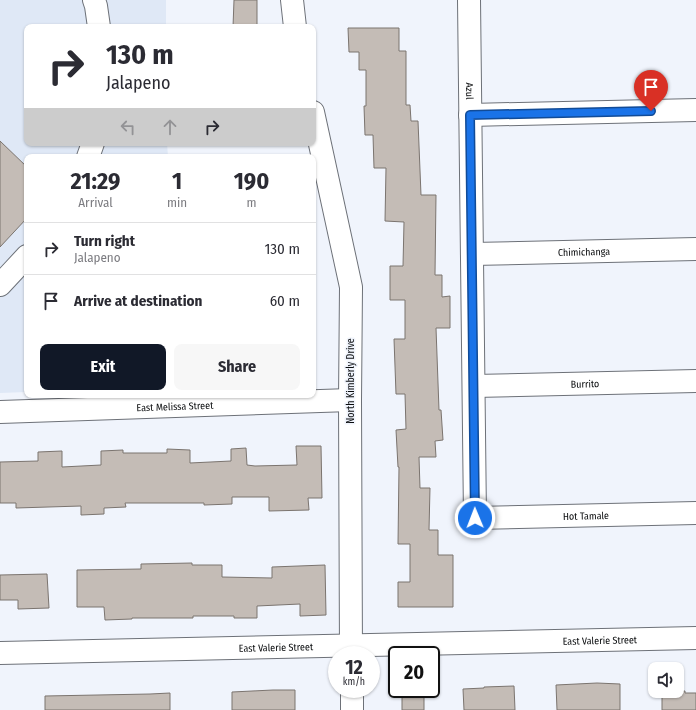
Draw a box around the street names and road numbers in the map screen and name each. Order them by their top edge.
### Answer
street label: Azul [463,82,475,100]
street label: Chimichanga [558,246,610,259]
street label: North Kimberly Drive [345,338,357,424]
street label: Burrito [571,378,599,391]
street label: East Melissa Street [136,400,214,414]
street label: Hot Tamale [563,510,609,523]
street label: East Valerie Street [563,634,638,648]
street label: East Valerie Street [239,641,314,655]

